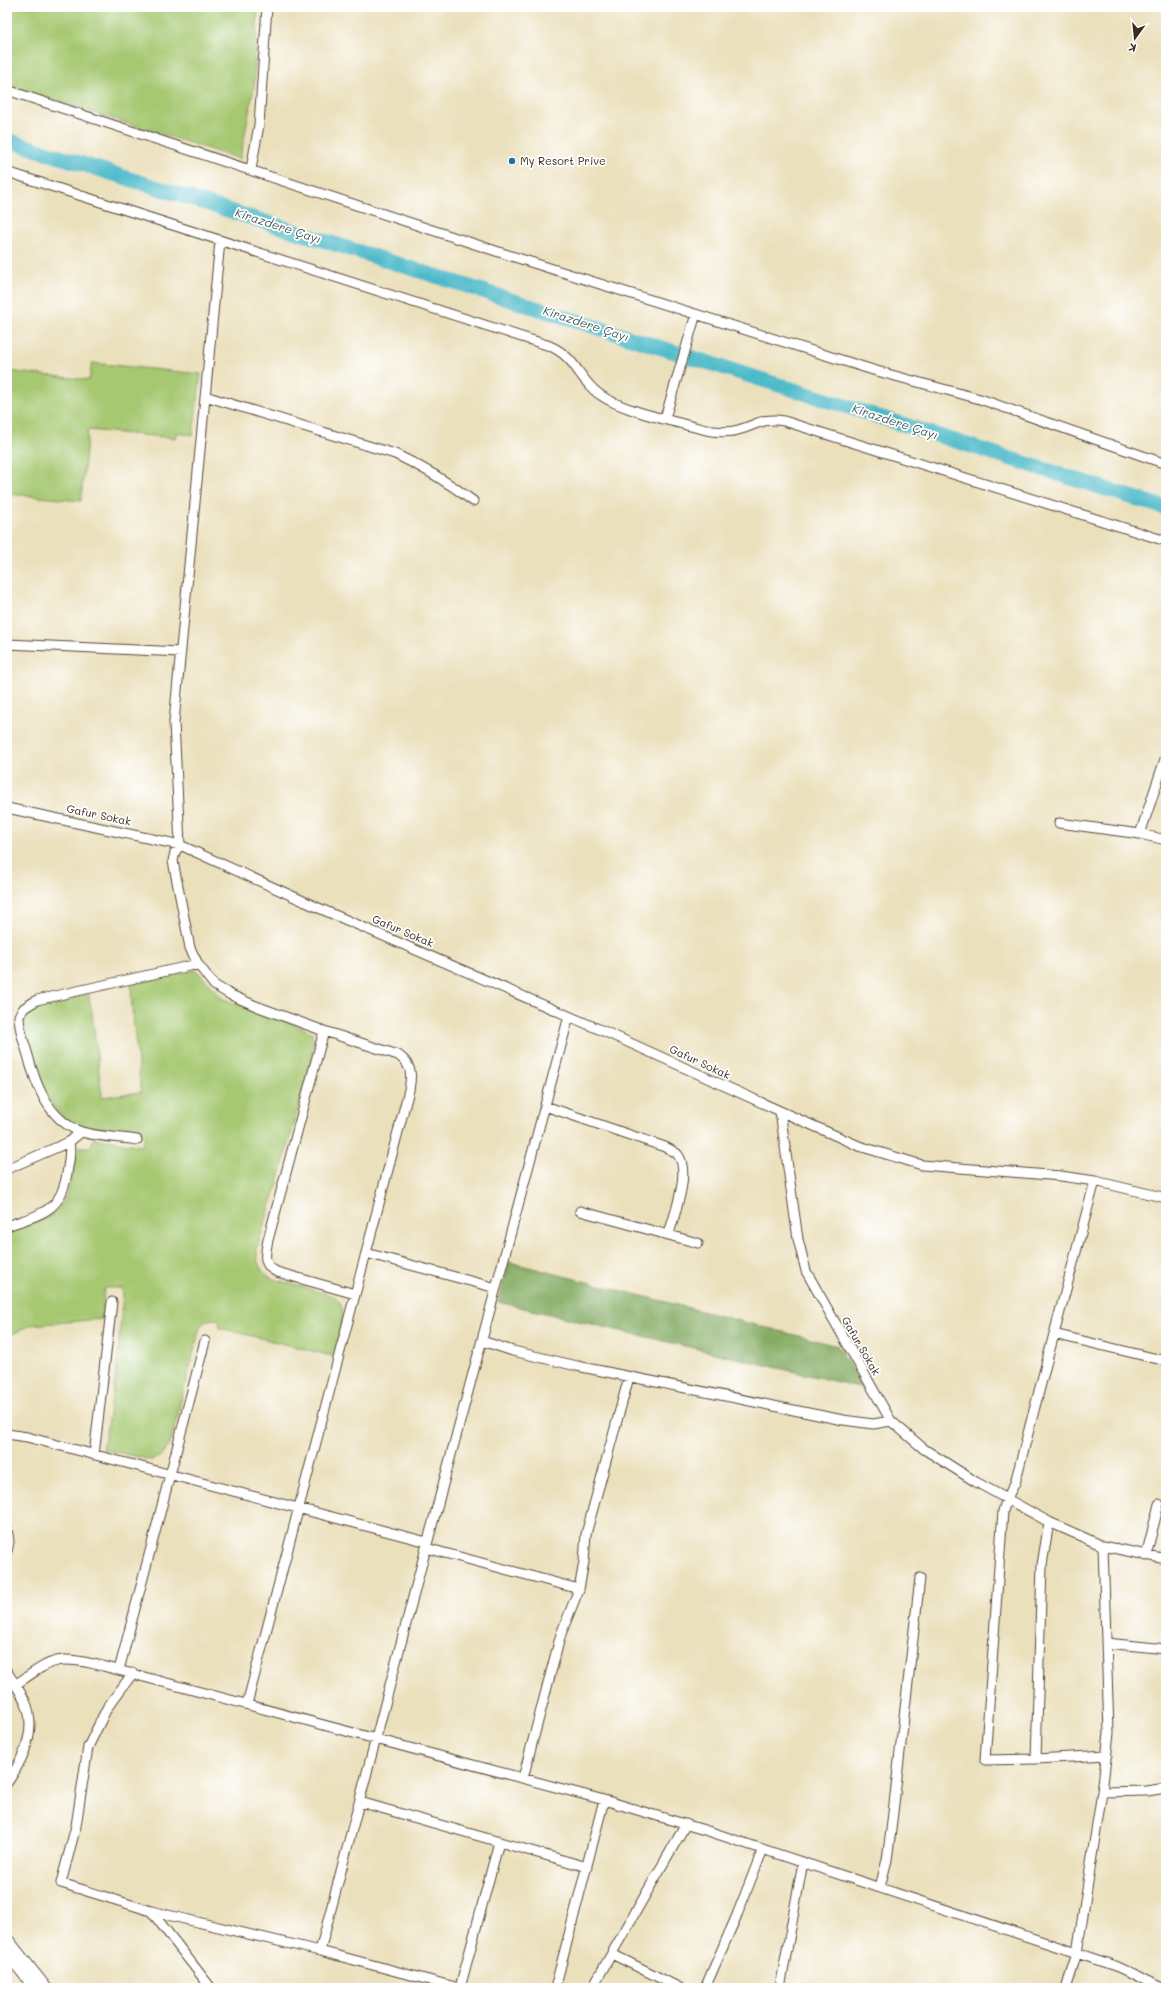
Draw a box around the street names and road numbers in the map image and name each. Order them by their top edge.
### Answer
street label: Gafur Sokak [65,800,133,829]
street label: Gafur Sokak [370,911,436,950]
street label: Gafur Sokak [667,1041,733,1082]
street label: Gafur Sokak [839,1314,884,1378]

